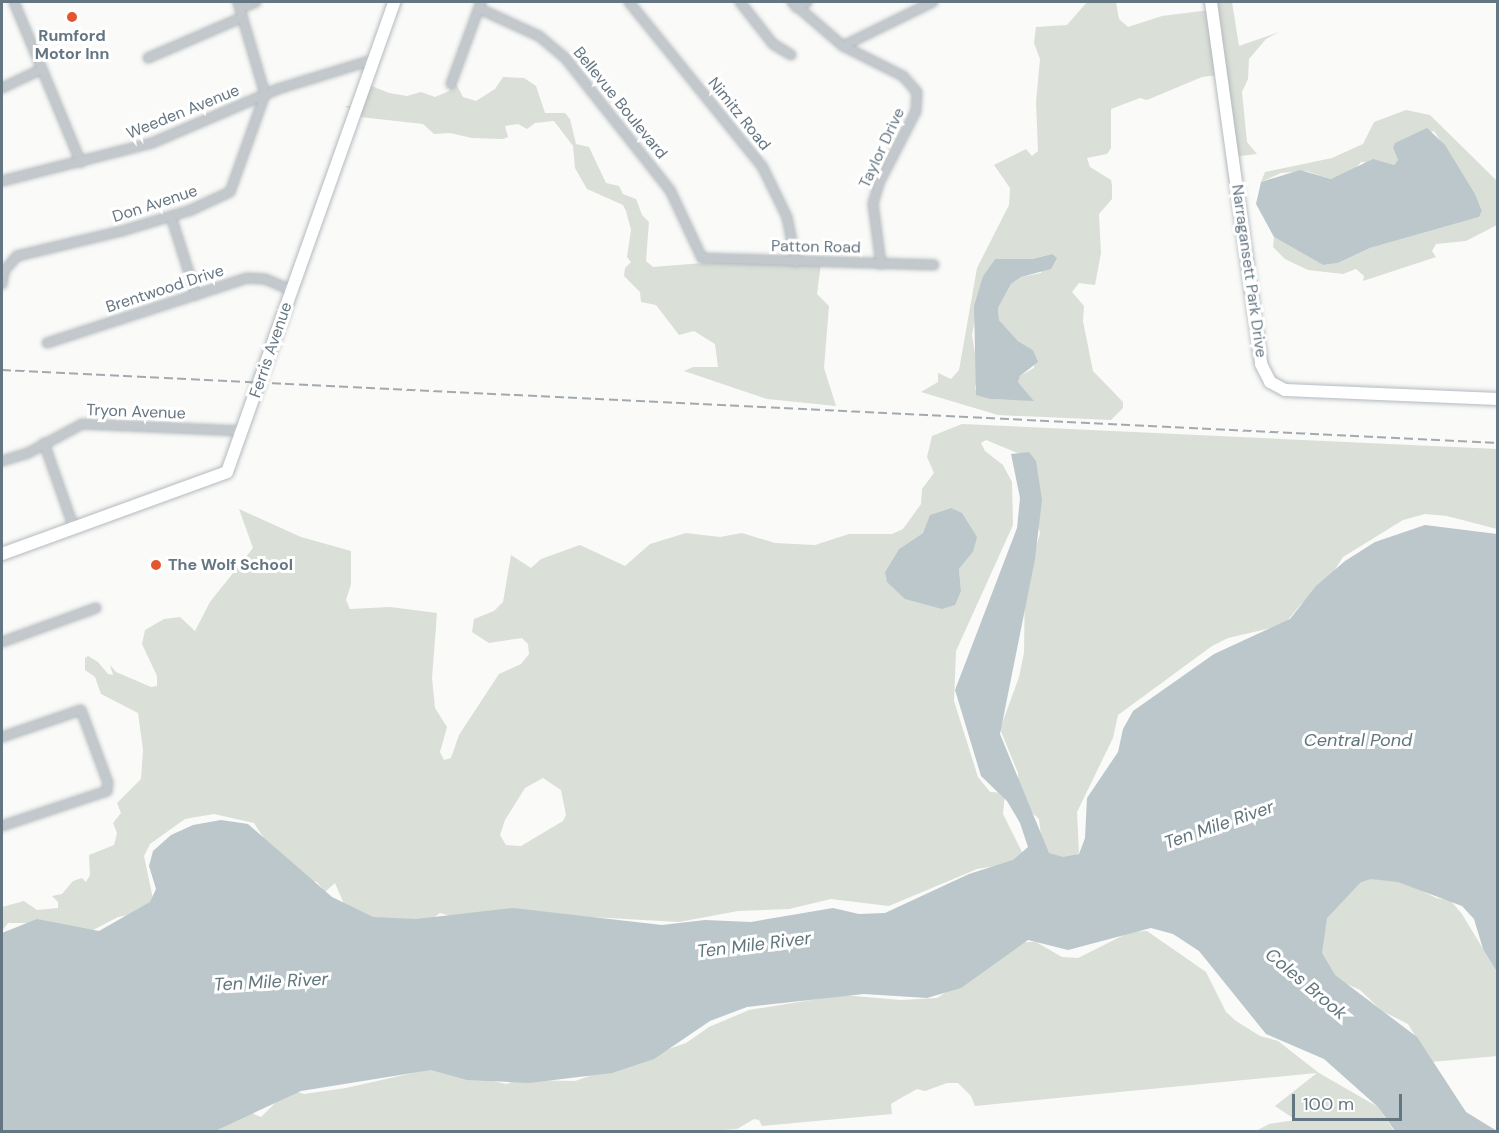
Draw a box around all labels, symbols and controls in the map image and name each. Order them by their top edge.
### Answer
marker: Rumford Motor Inn [65,10,79,24]
place label: Rumford Motor Inn [35,26,109,64]
street label: Bellevue Boulevard [569,43,671,163]
street label: Nimitz Road [704,74,774,154]
street label: Weeden Avenue [124,81,242,143]
street label: Taylor Drive [855,105,909,191]
street label: Don Avenue [110,181,200,227]
street label: Narragansett Park Drive [1227,183,1271,359]
street label: Patton Road [771,237,861,257]
street label: Brentwood Drive [104,261,226,317]
street label: Ferris Avenue [246,300,296,400]
street label: Tryon Avenue [86,401,186,423]
place label: The Wolf School [168,555,293,575]
marker: The Wolf School [149,558,163,572]
water label: Central Pond [1304,729,1412,751]
water label: Ten Mile River [1161,796,1277,854]
water label: Ten Mile River [696,927,812,963]
water label: Coles Brook [1261,944,1351,1024]
water label: Ten Mile River [213,968,329,996]
scale bar [1295,1082,1404,1120]
text: 100 m [1303,1092,1354,1116]

